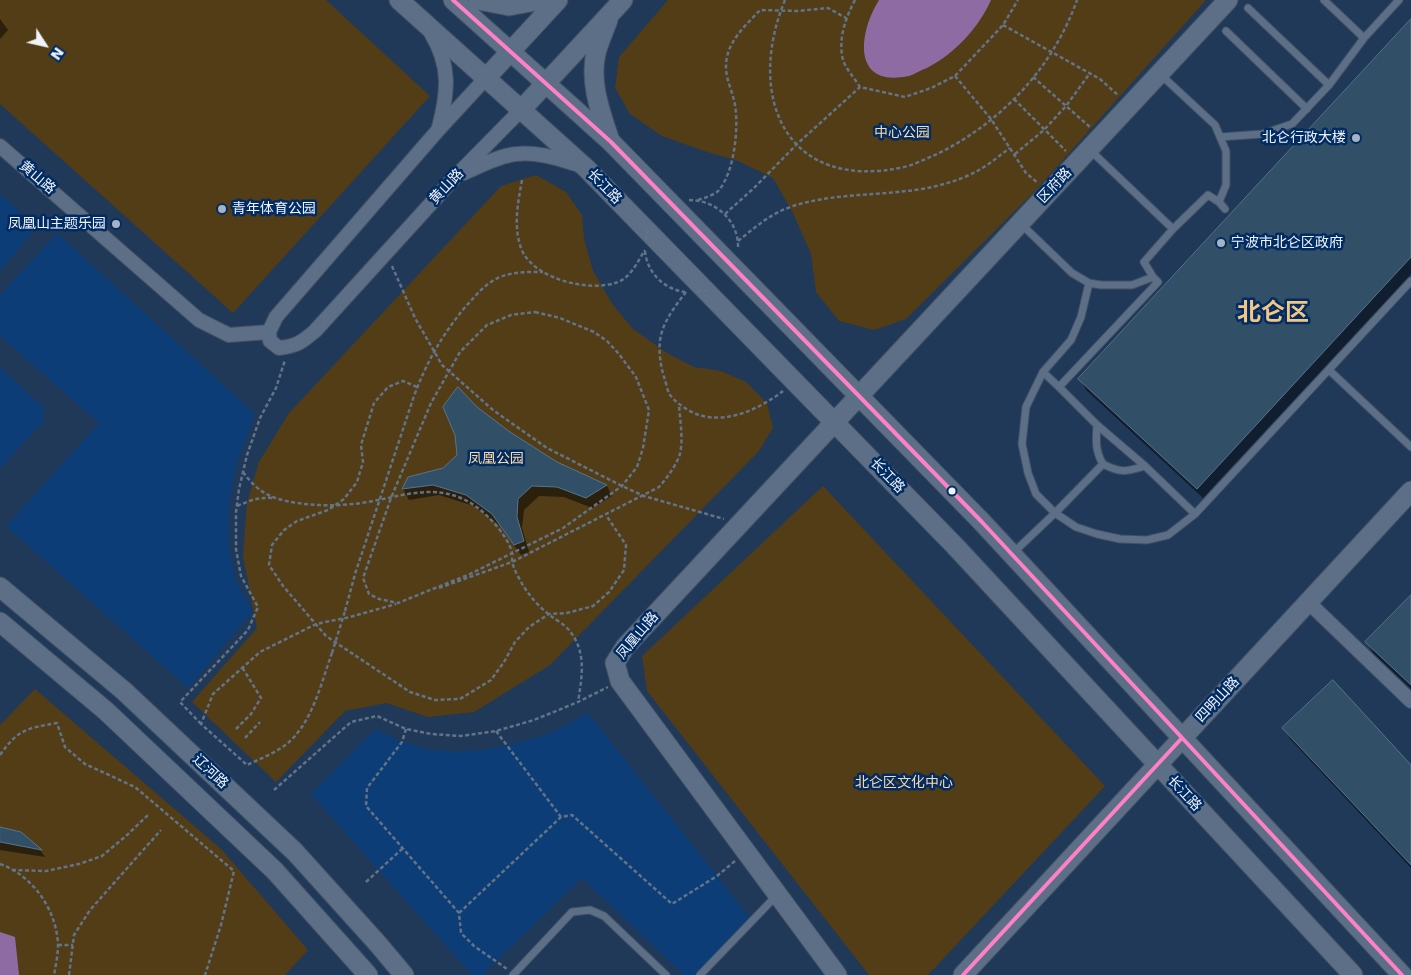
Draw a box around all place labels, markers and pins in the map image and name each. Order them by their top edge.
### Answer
place label: 北仑行政大楼 [1262,130,1346,146]
marker: 北仑行政大楼 [1350,132,1362,144]
place label: 青年体育公园 [232,201,316,217]
marker: 青年体育公园 [216,203,228,215]
place label: 凤凰山主题乐园 [8,216,106,232]
marker: 凤凰山主题乐园 [110,218,122,230]
place label: 宁波市北仑区政府 [1231,235,1343,251]
marker: 宁波市北仑区政府 [1215,237,1227,249]
unlabelled marker [947,486,957,496]

